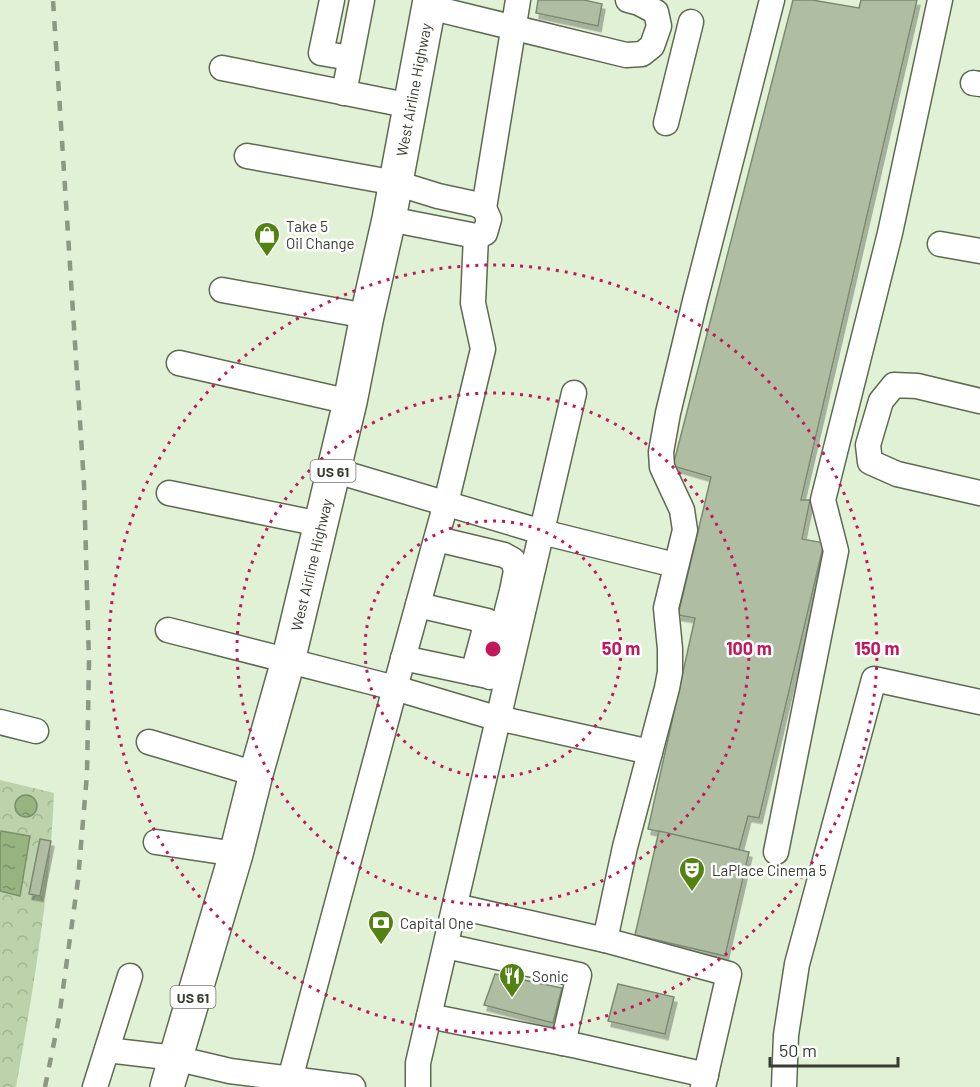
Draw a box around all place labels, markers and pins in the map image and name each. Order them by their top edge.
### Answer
place label: Take 5 Oil Change [286,217,355,252]
shop icon: Take 5 Oil Change [252,220,282,258]
centre of rings [483,639,503,659]
theatre icon: LaPlace Cinema 5 [677,855,707,893]
place label: LaPlace Cinema 5 [712,861,827,879]
bank icon: Capital One [366,908,396,946]
place label: Capital One [400,914,474,932]
restaurant icon: Sonic [497,961,527,999]
place label: Sonic [532,967,569,985]

